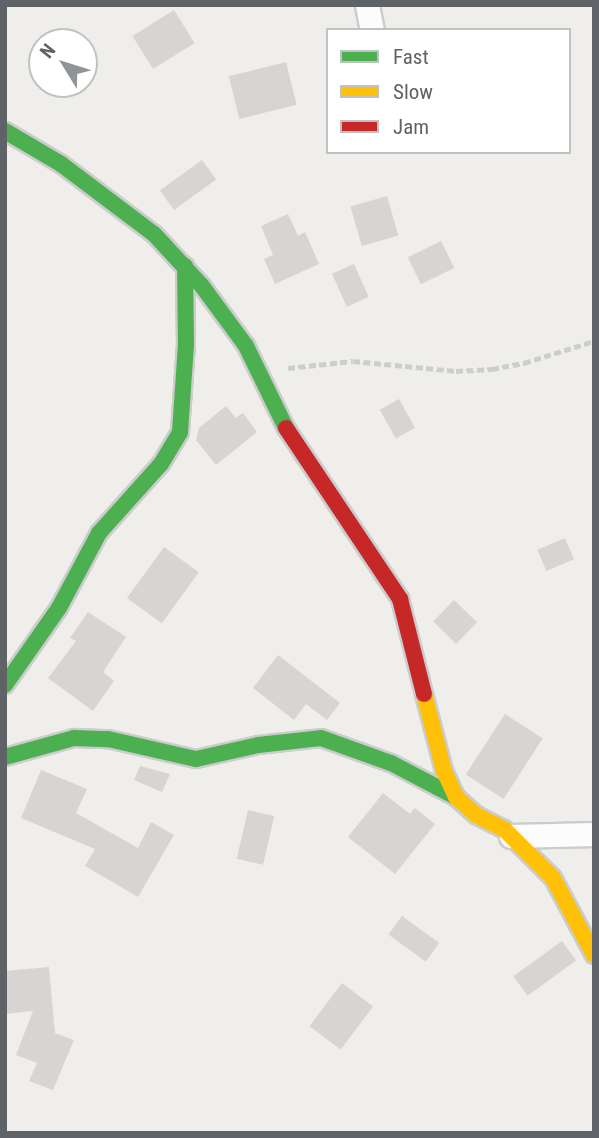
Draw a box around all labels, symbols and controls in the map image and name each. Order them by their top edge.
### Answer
north arrow [28,28,98,98]
legend [326,28,571,154]
text: N [35,39,60,63]
text: Fast [393,45,429,69]
text: Slow [393,80,433,104]
text: Jam [393,115,429,139]

